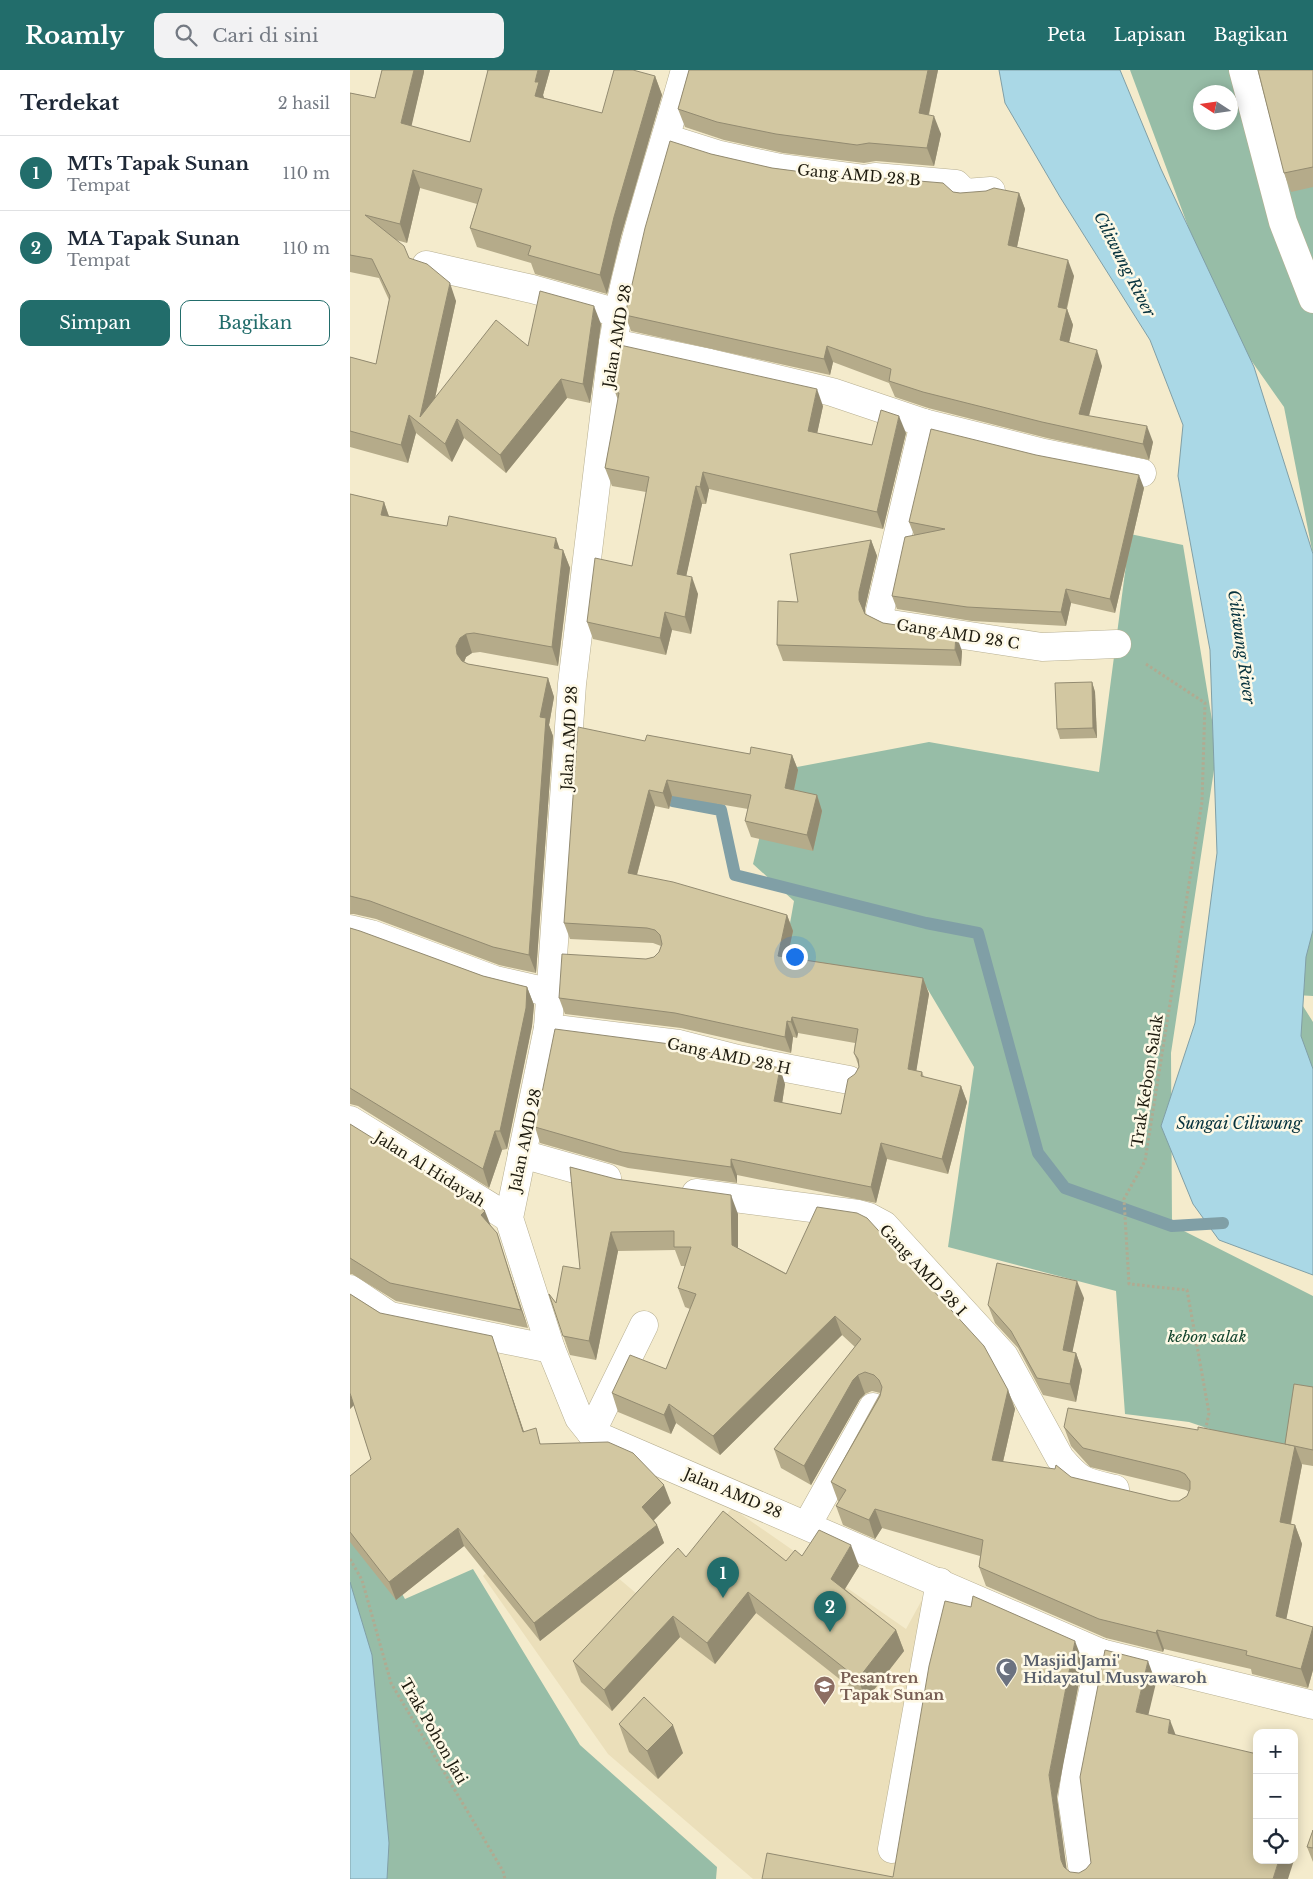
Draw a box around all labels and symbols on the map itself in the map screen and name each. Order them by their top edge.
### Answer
north arrow [1193,85,1238,130]
street label: Gang AMD 28 B [796,160,922,190]
water label: Ciliwung River [1090,208,1160,320]
street label: Jalan AMD 28 [598,283,635,391]
water label: Ciliwung River [1224,589,1260,706]
street label: Gang AMD 28 C [895,615,1021,653]
street label: Jalan AMD 28 [557,685,581,793]
your location [782,944,808,970]
street label: Trak Kebon Salak [1127,1012,1167,1149]
street label: Gang AMD 28 H [665,1034,793,1078]
street label: Jalan AMD 28 [504,1087,545,1195]
water label: Sungai Ciliwung [1176,1113,1303,1133]
street label: Jalan Al Hidayah [369,1126,489,1211]
street label: Gang AMD 28 I [876,1220,970,1320]
park label: kebon salak [1167,1327,1246,1346]
street label: Jalan AMD 28 [679,1463,785,1522]
pin: 1 [707,1557,739,1598]
pin: 2 [814,1591,846,1632]
place label: Masjid Jami' Hidayatul Musyawaroh [1023,1651,1207,1687]
mosque icon: Masjid Jami' Hidayatul Musyawaroh [995,1657,1019,1688]
place label: Pesantren Tapak Sunan [840,1668,944,1704]
school or university icon: Pesantren Tapak Sunan [812,1674,836,1705]
street label: Trak Pohon Jati [396,1675,472,1787]

